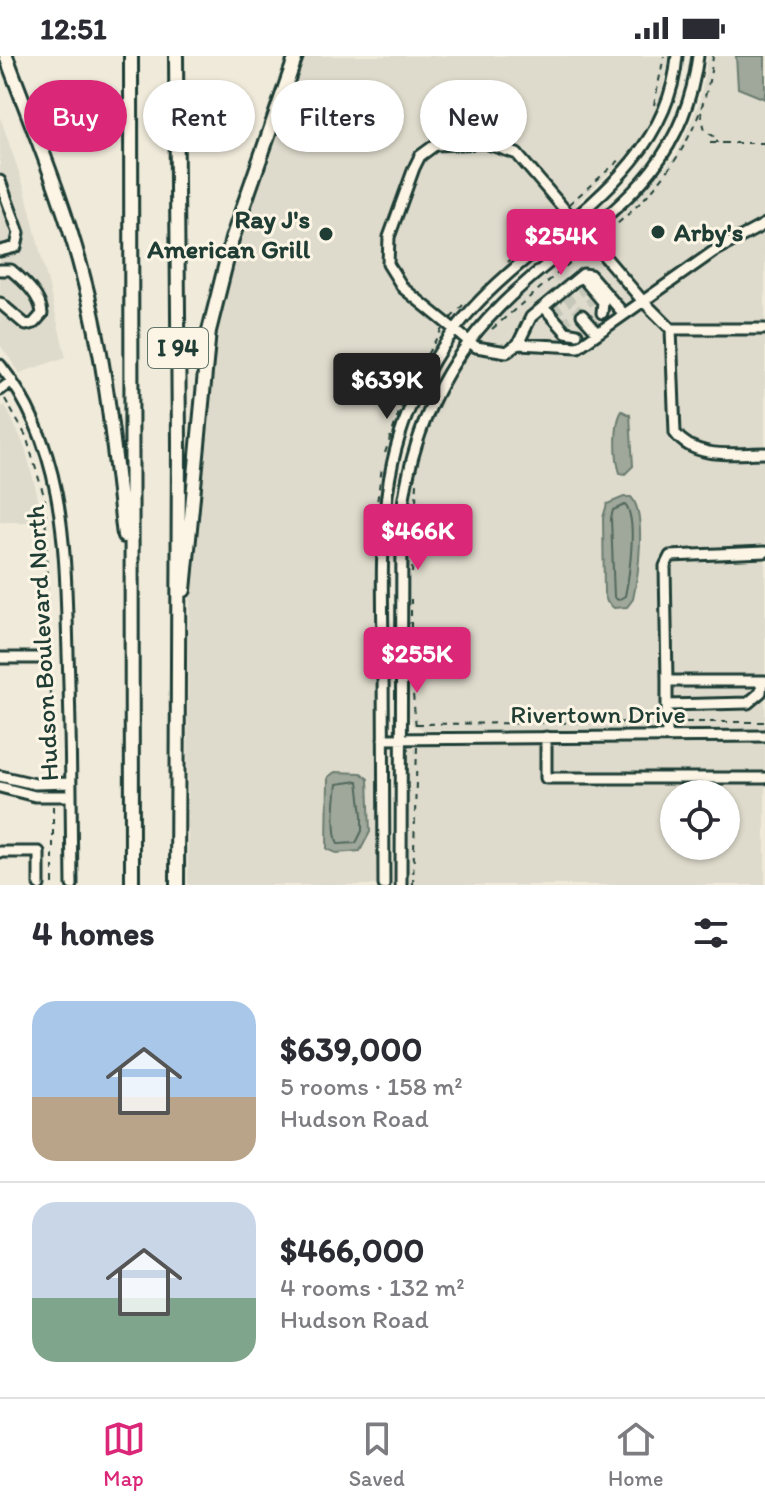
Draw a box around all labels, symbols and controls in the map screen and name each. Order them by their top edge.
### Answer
text: 12:51 [40,10,107,47]
chip: Buy [24,80,127,152]
chip: Rent [143,80,255,152]
chip: Filters [271,80,404,152]
chip: New [420,80,527,152]
place label: Ray J's American Grill [146,203,311,265]
pin: $254K [505,209,617,277]
place label: Arby's [673,216,743,248]
text: $254K [525,219,597,251]
marker: Arby's [649,223,667,241]
marker: Ray J's American Grill [317,225,335,243]
road number: I 94 [148,328,208,368]
pin: $639K [331,353,443,421]
text: $639K [351,363,423,395]
street label: Hudson Boulevard North [19,504,65,782]
pin: $466K [362,504,474,572]
text: $466K [382,514,454,546]
pin: $255K [361,627,473,695]
text: $255K [382,637,452,669]
street label: Rivertown Drive [510,698,686,730]
map controls [660,780,740,860]
button: locate [660,780,740,860]
icon: filters [689,911,733,955]
text: 4 homes [32,913,155,954]
text: $639,000 [280,1029,422,1070]
icon: home [96,1033,192,1129]
text: 5 rooms · 158 m² [280,1070,463,1102]
text: Hudson Road [280,1102,429,1134]
text: $466,000 [280,1230,425,1271]
icon: home [96,1234,192,1330]
text: 4 rooms · 132 m² [280,1271,465,1303]
text: Hudson Road [280,1303,429,1335]
tab: Map [102,1417,146,1492]
tab: Saved [349,1417,405,1492]
tab: Home [608,1417,663,1492]

